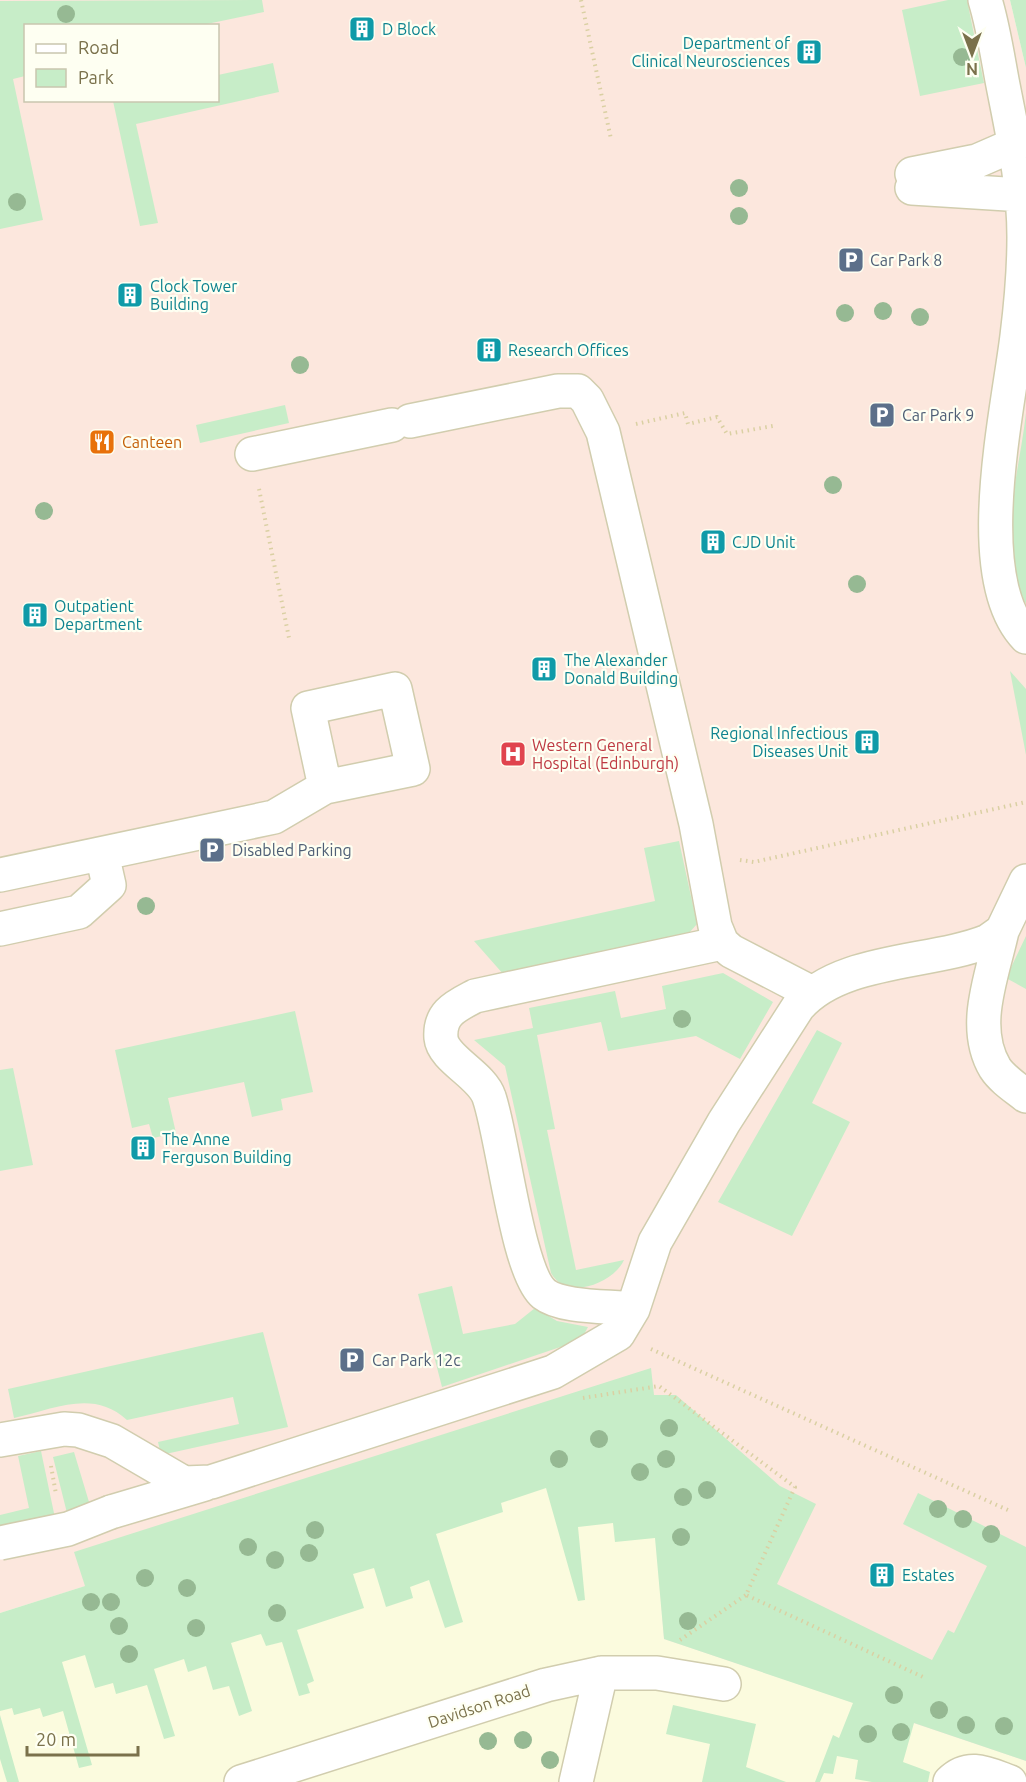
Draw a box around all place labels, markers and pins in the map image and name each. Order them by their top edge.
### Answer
building icon: D Block [347,14,377,44]
place label: D Block [382,20,436,38]
place label: Department of Clinical Neurosciences [631,34,791,70]
building icon: Department of Clinical Neurosciences [794,37,824,67]
parking icon: Car Park 8 [836,245,866,275]
place label: Car Park 8 [870,251,942,269]
place label: Clock Tower Building [150,277,237,313]
building icon: Clock Tower Building [115,280,145,310]
building icon: Research Offices [474,335,504,365]
place label: Research Offices [508,341,629,359]
parking icon: Car Park 9 [867,400,897,430]
place label: Car Park 9 [902,406,974,424]
restaurant icon: Canteen [87,427,117,457]
place label: Canteen [122,433,182,451]
building icon: CJD Unit [698,527,728,557]
place label: CJD Unit [732,533,796,551]
place label: Outpatient Department [54,597,143,633]
building icon: Outpatient Department [20,600,50,630]
place label: The Alexander Donald Building [564,651,678,687]
building icon: The Alexander Donald Building [529,654,559,684]
place label: Regional Infectious Diseases Unit [710,724,849,760]
building icon: Regional Infectious Diseases Unit [852,727,882,757]
place label: Western General Hospital (Edinburgh) [532,736,679,773]
hospital icon: Western General Hospital (Edinburgh) [498,739,528,769]
parking icon: Disabled Parking [197,835,227,865]
place label: Disabled Parking [232,841,352,859]
place label: The Anne Ferguson Building [162,1130,292,1166]
building icon: The Anne Ferguson Building [128,1133,158,1163]
parking icon: Car Park 12c [337,1345,367,1375]
place label: Car Park 12c [372,1351,461,1369]
building icon: Estates [867,1560,897,1590]
place label: Estates [902,1566,954,1584]

